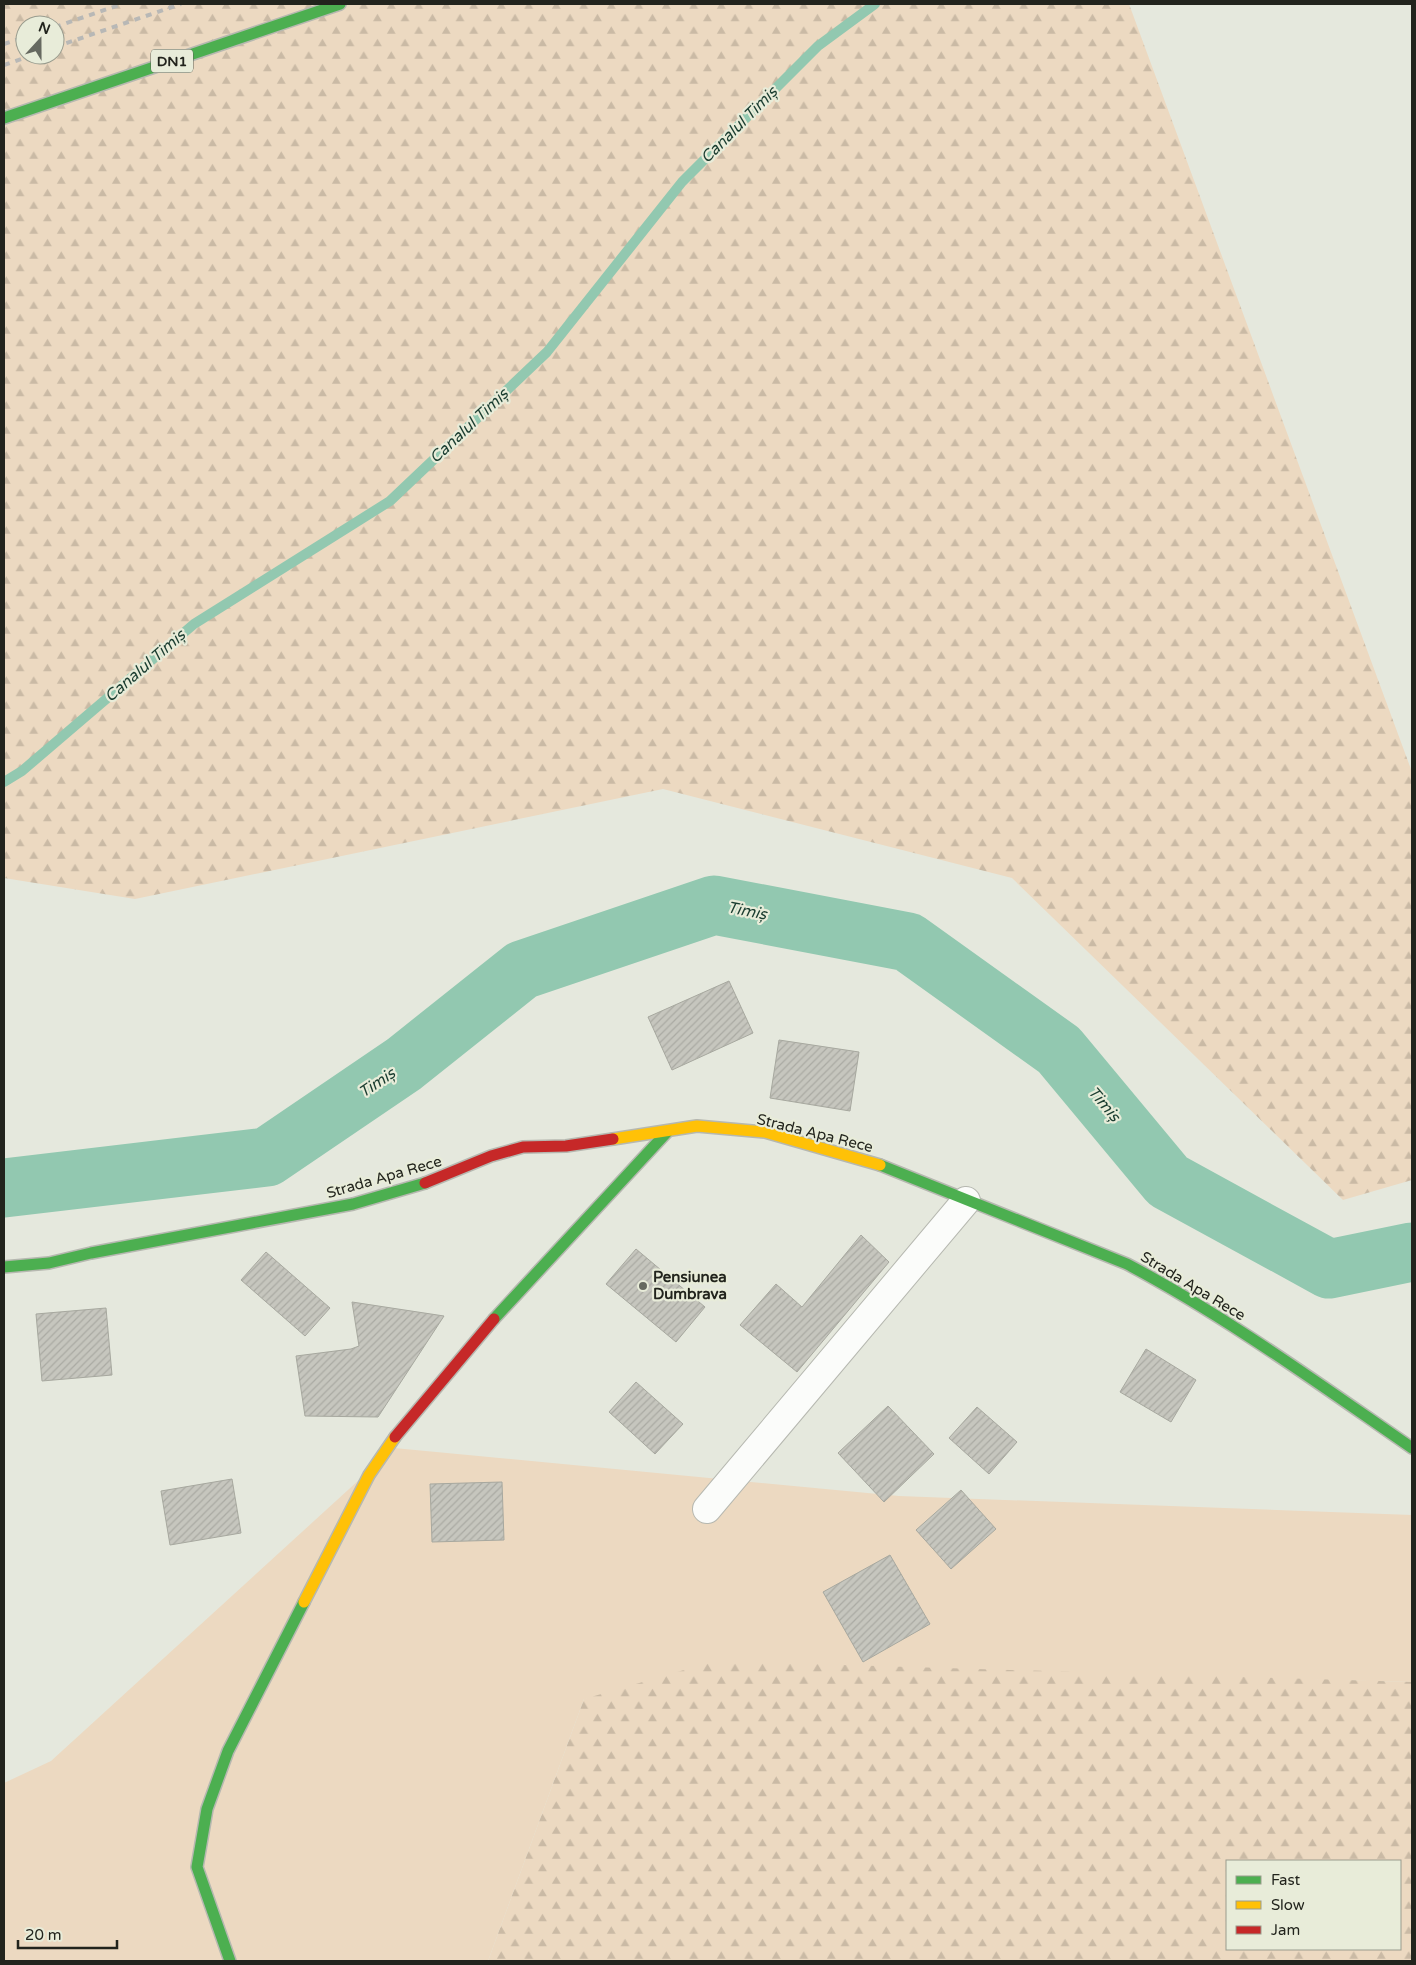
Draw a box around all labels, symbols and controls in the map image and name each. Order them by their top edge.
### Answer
north arrow [15,15,65,65]
text: N [36,18,53,38]
road number: DN1 [151,49,193,72]
water label: Canalul Timiș [696,81,783,168]
water label: Canalul Timiș [425,383,514,468]
water label: Canalul Timiș [100,625,191,707]
water label: Timiș [725,897,770,925]
water label: Timiș [355,1063,400,1102]
water label: Timiș [1084,1082,1125,1127]
street label: Strada Apa Rece [755,1110,875,1156]
street label: Strada Apa Rece [324,1152,444,1202]
street label: Strada Apa Rece [1137,1248,1249,1324]
place label: Pensiunea Dumbrava [653,1268,727,1303]
marker: Pensiunea Dumbrava [637,1280,649,1292]
legend [1226,1860,1401,1950]
text: Fast [1271,1871,1301,1889]
text: Slow [1271,1896,1305,1914]
scale bar [18,1918,116,1950]
text: Jam [1271,1921,1300,1939]
text: 20 m [25,1926,62,1944]

